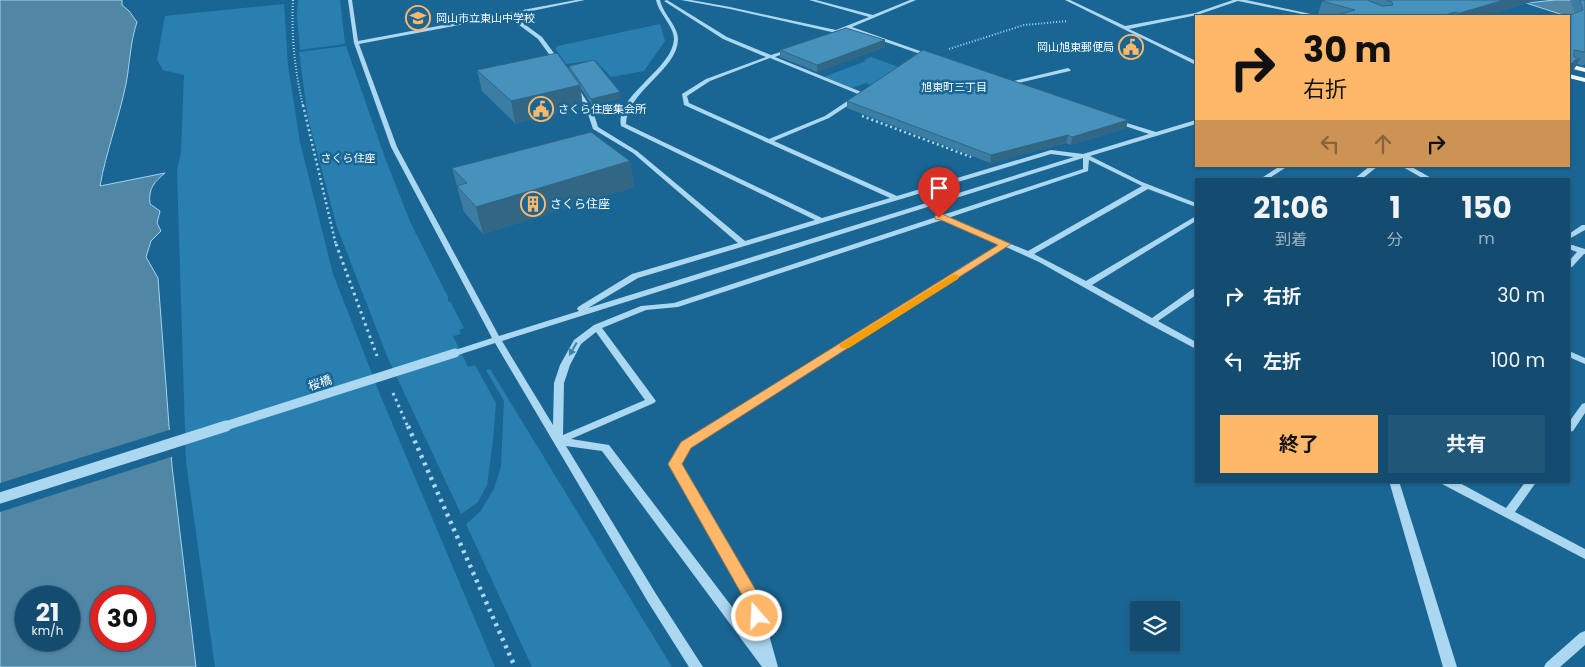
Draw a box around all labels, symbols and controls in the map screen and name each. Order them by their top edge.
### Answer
school or university icon: 岡山市立東山中学校 [405,5,431,31]
place label: 岡山市立東山中学校 [436,10,535,26]
text: 30 m [1303,25,1391,74]
public building icon: 岡山旭東郵便局 [1118,34,1144,60]
icon: right [1220,35,1285,100]
place label: 岡山旭東郵便局 [1037,39,1114,55]
text: 右折 [1303,74,1347,105]
district label: 旭東町三丁目 [921,79,987,95]
public building icon: さくら住座集会所 [528,96,554,122]
place label: さくら住座集会所 [558,101,647,117]
icon: left [1316,130,1344,158]
icon: ahead [1369,130,1397,158]
icon: right [1422,130,1450,158]
district label: さくら住座 [321,150,376,166]
pin [918,167,960,218]
icon: arrive [925,174,953,202]
text: 21:06 [1253,186,1329,229]
text: 1 [1389,186,1401,229]
text: 150 [1461,186,1512,229]
building icon: さくら住座 [520,191,546,217]
place label: さくら住座 [550,195,610,212]
text: m [1478,227,1495,250]
text: 到着 [1275,228,1307,251]
text: 分 [1387,228,1403,251]
icon: right [1220,282,1248,310]
text: 30 m [1497,282,1545,309]
text: 右折 [1263,283,1301,310]
one-way arrow [569,343,578,356]
icon: left [1220,347,1248,375]
text: 100 m [1490,347,1545,374]
text: 左折 [1263,348,1301,375]
street label: 桜橋 [306,371,334,394]
button: 終了 [1220,415,1378,473]
button: 共有 [1388,415,1545,473]
speed limit sign: 30 [90,586,155,651]
position arrow [730,589,782,641]
text: 21 [36,595,59,630]
map controls [1130,601,1180,651]
button: layers [1130,601,1180,651]
text: km/h [32,622,63,639]

